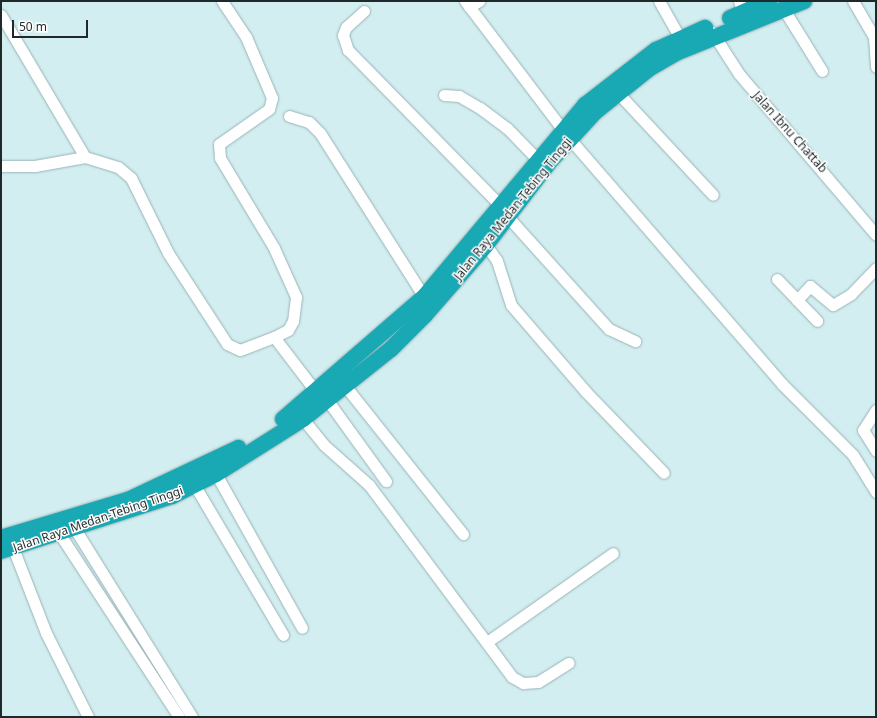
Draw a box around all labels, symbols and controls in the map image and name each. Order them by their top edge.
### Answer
scale bar [14,12,90,38]
text: 50 m [19,18,47,35]
street label: Jalan Ibnu Chattab [750,88,830,176]
street label: Jalan Raya Medan-Tebing Tinggi [451,135,575,283]
street label: Jalan Raya Medan-Tebing Tinggi [11,483,185,555]

